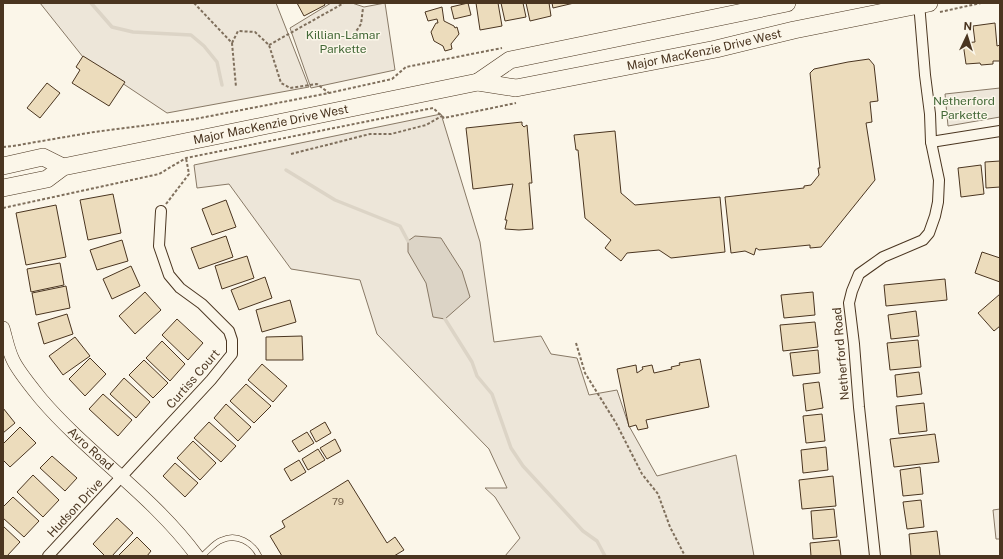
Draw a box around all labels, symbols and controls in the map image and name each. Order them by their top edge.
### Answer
north arrow [947,16,987,56]
text: N [963,20,972,32]
street label: Major MacKenzie Drive West [626,26,783,73]
park label: Killian-Lamar Parkette [306,28,380,56]
park label: Netherford Parkette [933,94,995,122]
street label: Major MacKenzie Drive West [192,102,350,147]
street label: Netherford Road [830,307,852,401]
street label: Curtiss Court [164,346,223,411]
street label: Avro Road [65,425,116,473]
street label: Hudson Drive [44,476,106,540]
house number: 79 [332,495,344,507]

